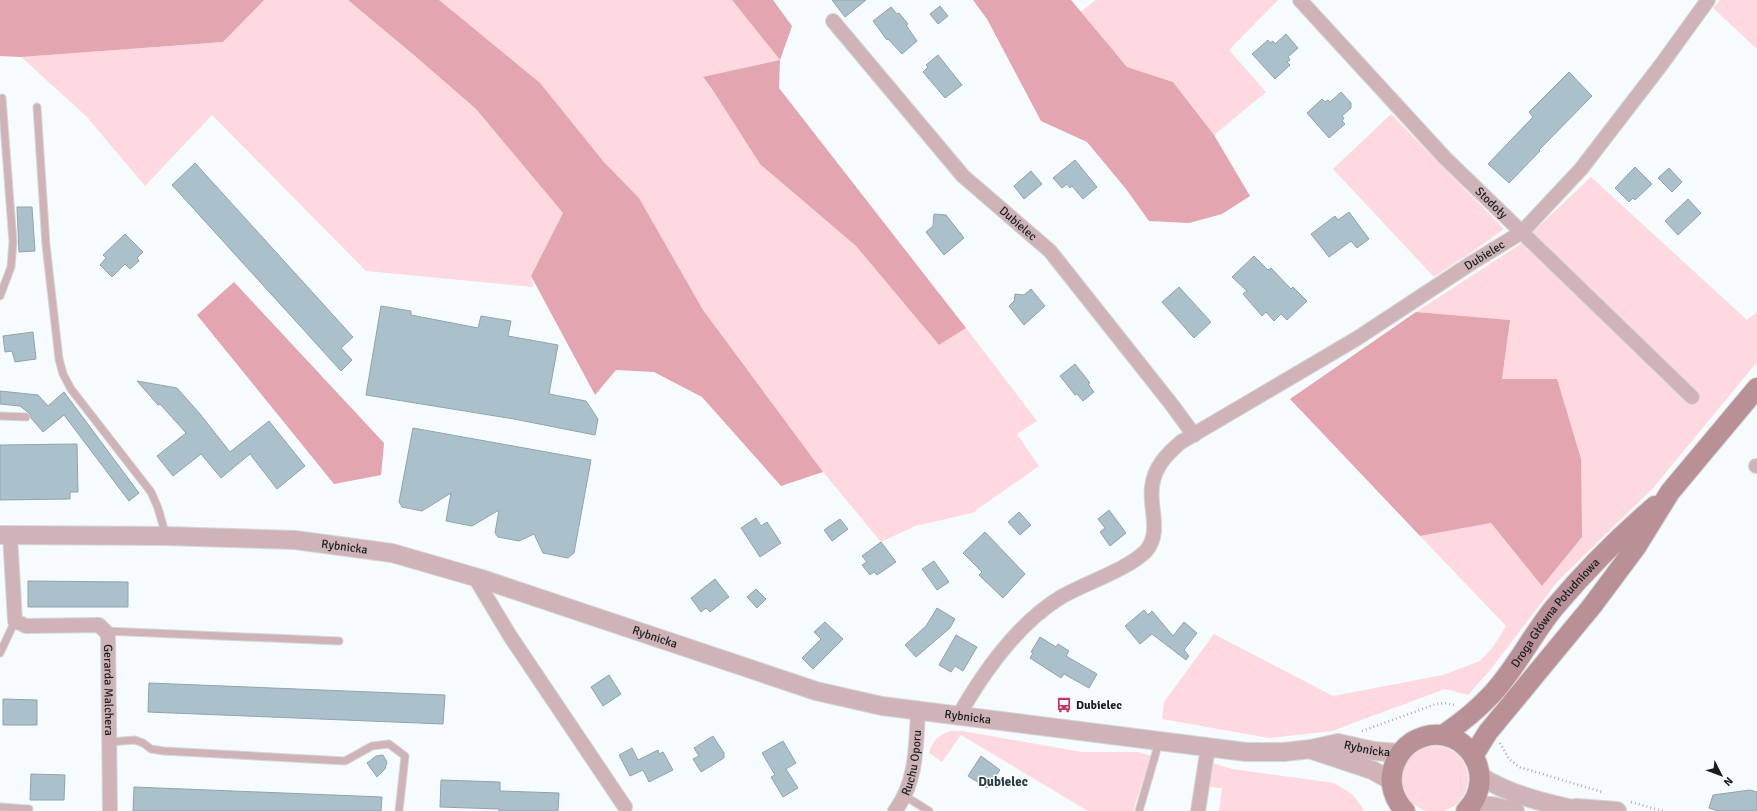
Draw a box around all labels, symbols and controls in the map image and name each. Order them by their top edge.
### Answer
street label: Stodoły [1472,184,1511,222]
street label: Dubielec [996,203,1040,244]
street label: Dubielec [1461,237,1508,273]
street label: Rybnicka [320,536,369,557]
street label: Droga Główna Południowa [1508,555,1603,671]
street label: Rybnicka [630,622,679,652]
street label: Gerarda Malchera [101,644,117,736]
bus stop icon: Dubielec [1055,696,1073,714]
place label: Dubielec [1076,698,1122,713]
street label: Rybnicka [944,706,992,727]
street label: Ruchu Oporu [898,730,925,798]
street label: Rybnicka [1343,737,1391,760]
north arrow [1701,755,1741,795]
district label: Dubielec [978,774,1028,790]
text: N [1721,774,1735,789]

